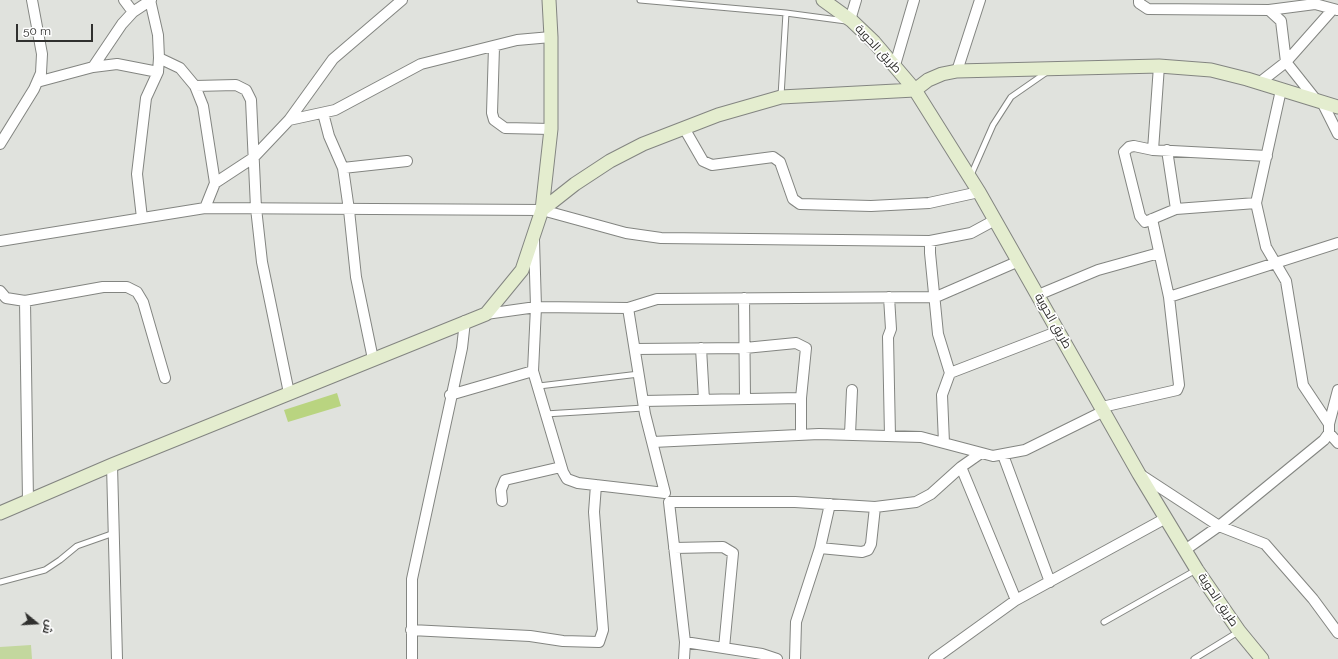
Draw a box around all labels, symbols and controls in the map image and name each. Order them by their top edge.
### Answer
scale bar [18,16,95,42]
street label: طريق الحوية [852,22,904,76]
text: 50 m [23,24,51,38]
street label: طريق الحوية [1031,291,1075,351]
street label: طريق الحوية [1195,571,1241,629]
north arrow [16,603,56,643]
text: ش [40,618,56,636]

